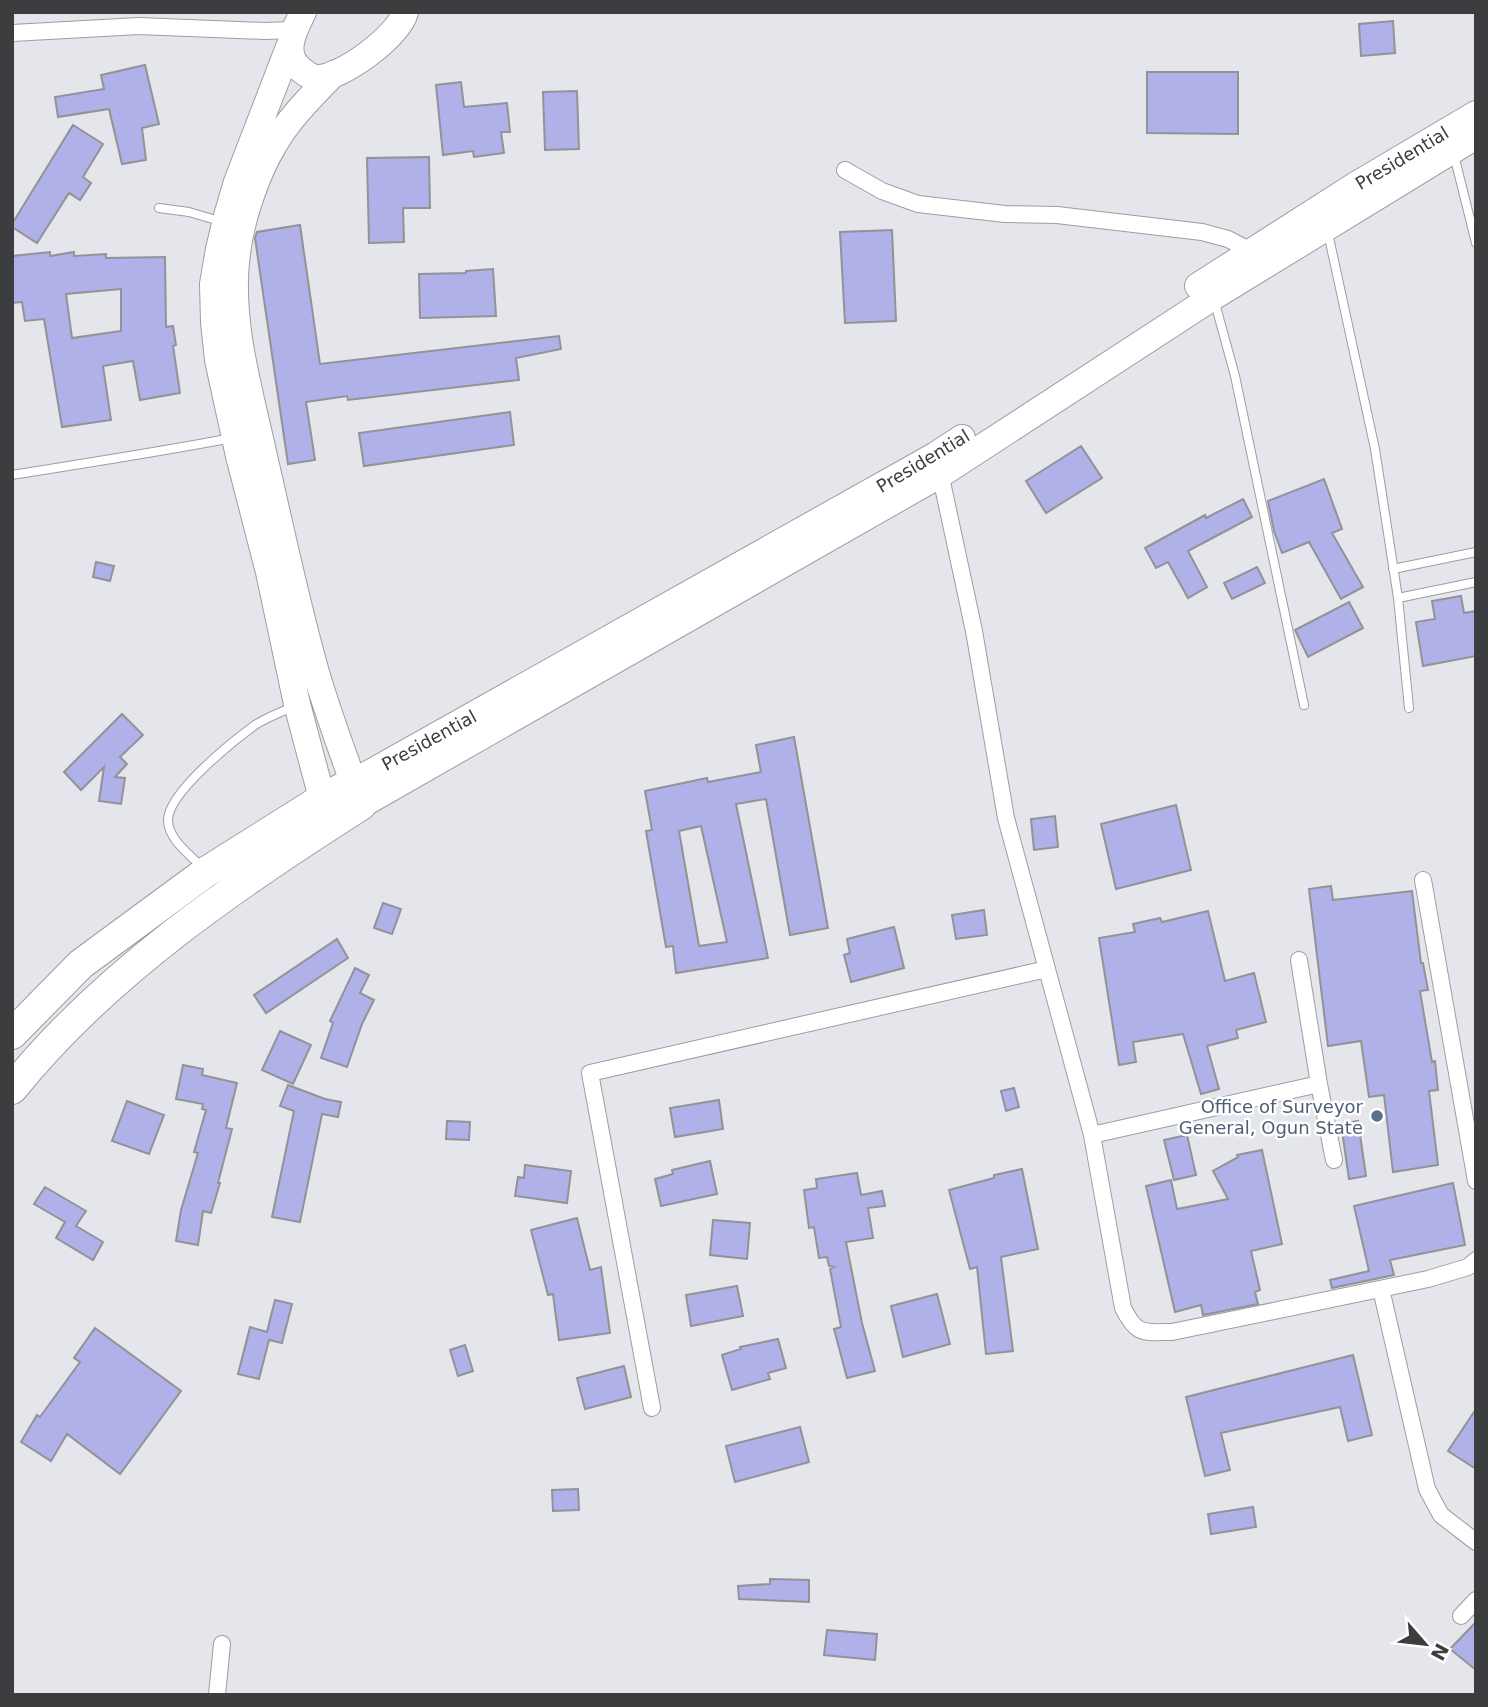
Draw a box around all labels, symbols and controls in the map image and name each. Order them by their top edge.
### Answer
street label: Presidential [1352,122,1452,194]
street label: Presidential [873,425,973,497]
street label: Presidential [378,705,480,775]
place label: Office of Surveyor General, Ogun State [1179,1096,1364,1138]
marker: Office of Surveyor General, Ogun State [1369,1108,1385,1124]
north arrow [1390,1609,1460,1679]
text: N [1427,1640,1453,1664]

